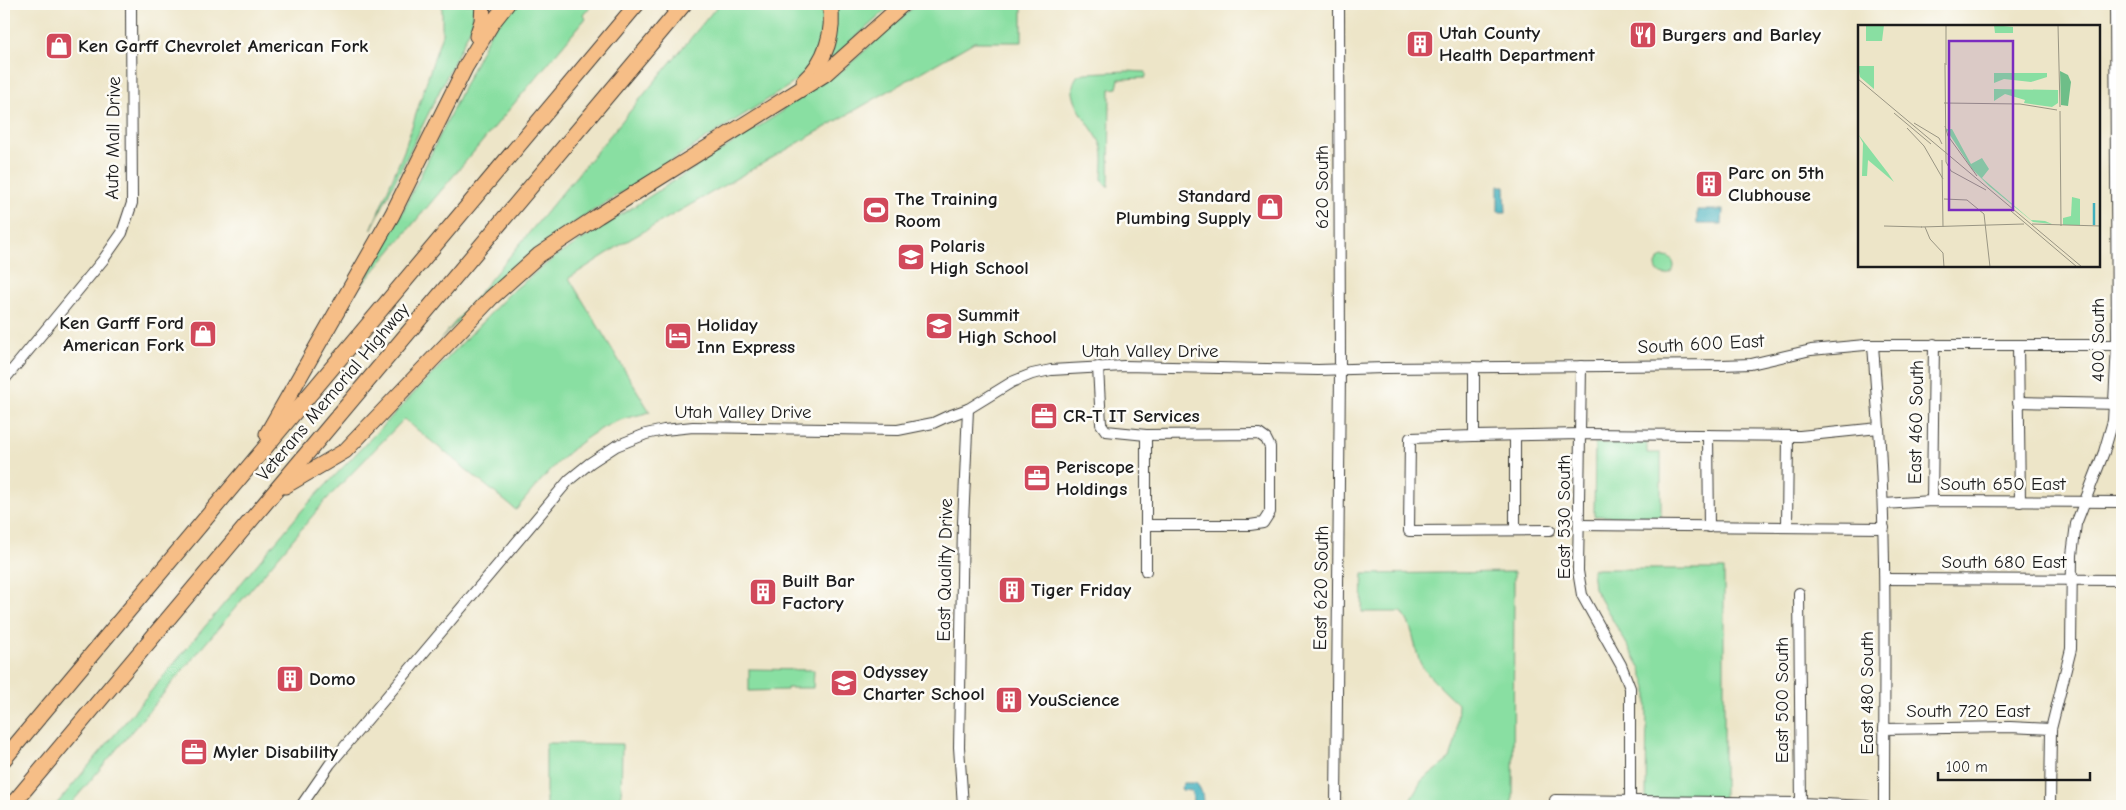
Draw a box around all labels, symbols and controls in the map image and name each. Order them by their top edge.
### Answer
restaurant icon: Burgers and Barley [1628,20,1658,50]
place label: Utah County Health Department [1439,22,1595,66]
place label: Burgers and Barley [1662,24,1821,46]
inset map [1858,25,2101,268]
building icon: Utah County Health Department [1405,29,1435,59]
shop icon: Ken Garff Chevrolet American Fork [44,31,74,61]
place label: Ken Garff Chevrolet American Fork [78,35,369,57]
street label: Auto Mall Drive [101,76,125,200]
street label: 620 South [1311,145,1333,229]
place label: Parc on 5th Clubhouse [1728,162,1824,206]
building icon: Parc on 5th Clubhouse [1694,169,1724,199]
place label: Standard Plumbing Supply [1116,185,1251,229]
place label: The Training Room [895,188,998,232]
shop icon: Standard Plumbing Supply [1255,192,1285,222]
sports icon: The Training Room [861,195,891,225]
place label: Polaris High School [930,235,1029,279]
school or university icon: Polaris High School [896,242,926,272]
street label: Veterans Memorial Highway [252,298,414,486]
street label: 400 South [2087,298,2109,382]
place label: Summit High School [958,304,1057,348]
school or university icon: Summit High School [924,311,954,341]
place label: Ken Garff Ford American Fork [59,312,185,356]
place label: Holiday Inn Express [697,314,795,358]
shop icon: Ken Garff Ford American Fork [188,319,218,349]
hotel icon: Holiday Inn Express [663,321,693,351]
street label: South 600 East [1637,330,1765,358]
street label: Utah Valley Drive [1082,340,1218,362]
street label: East 460 South [1904,360,1928,484]
street label: Utah Valley Drive [675,401,811,423]
office icon: CR-T IT Services [1029,401,1059,431]
place label: CR-T IT Services [1063,405,1200,427]
street label: East 530 South [1553,455,1575,579]
place label: Periscope Holdings [1056,456,1134,500]
office icon: Periscope Holdings [1022,463,1052,493]
street label: South 650 East [1940,473,2066,495]
street label: East Quality Drive [933,498,957,642]
street label: East 620 South [1309,525,1333,651]
street label: South 680 East [1942,551,2067,573]
place label: Built Bar Factory [782,570,855,614]
building icon: Tiger Friday [997,575,1027,605]
building icon: Built Bar Factory [748,577,778,607]
place label: Tiger Friday [1031,579,1132,601]
street label: East 480 South [1856,631,1878,755]
street label: East 500 South [1771,637,1793,763]
place label: Odyssey Charter School [863,661,985,705]
building icon: Domo [275,664,305,694]
place label: Domo [309,668,356,690]
school or university icon: Odyssey Charter School [829,668,859,698]
building icon: YouScience [994,685,1024,715]
place label: YouScience [1028,689,1119,711]
street label: South 720 East [1906,700,2030,722]
office icon: Myler Disability [179,737,209,767]
place label: Myler Disability [213,741,338,763]
scale bar [1938,750,2091,782]
text: 100 m [1946,758,1988,776]

